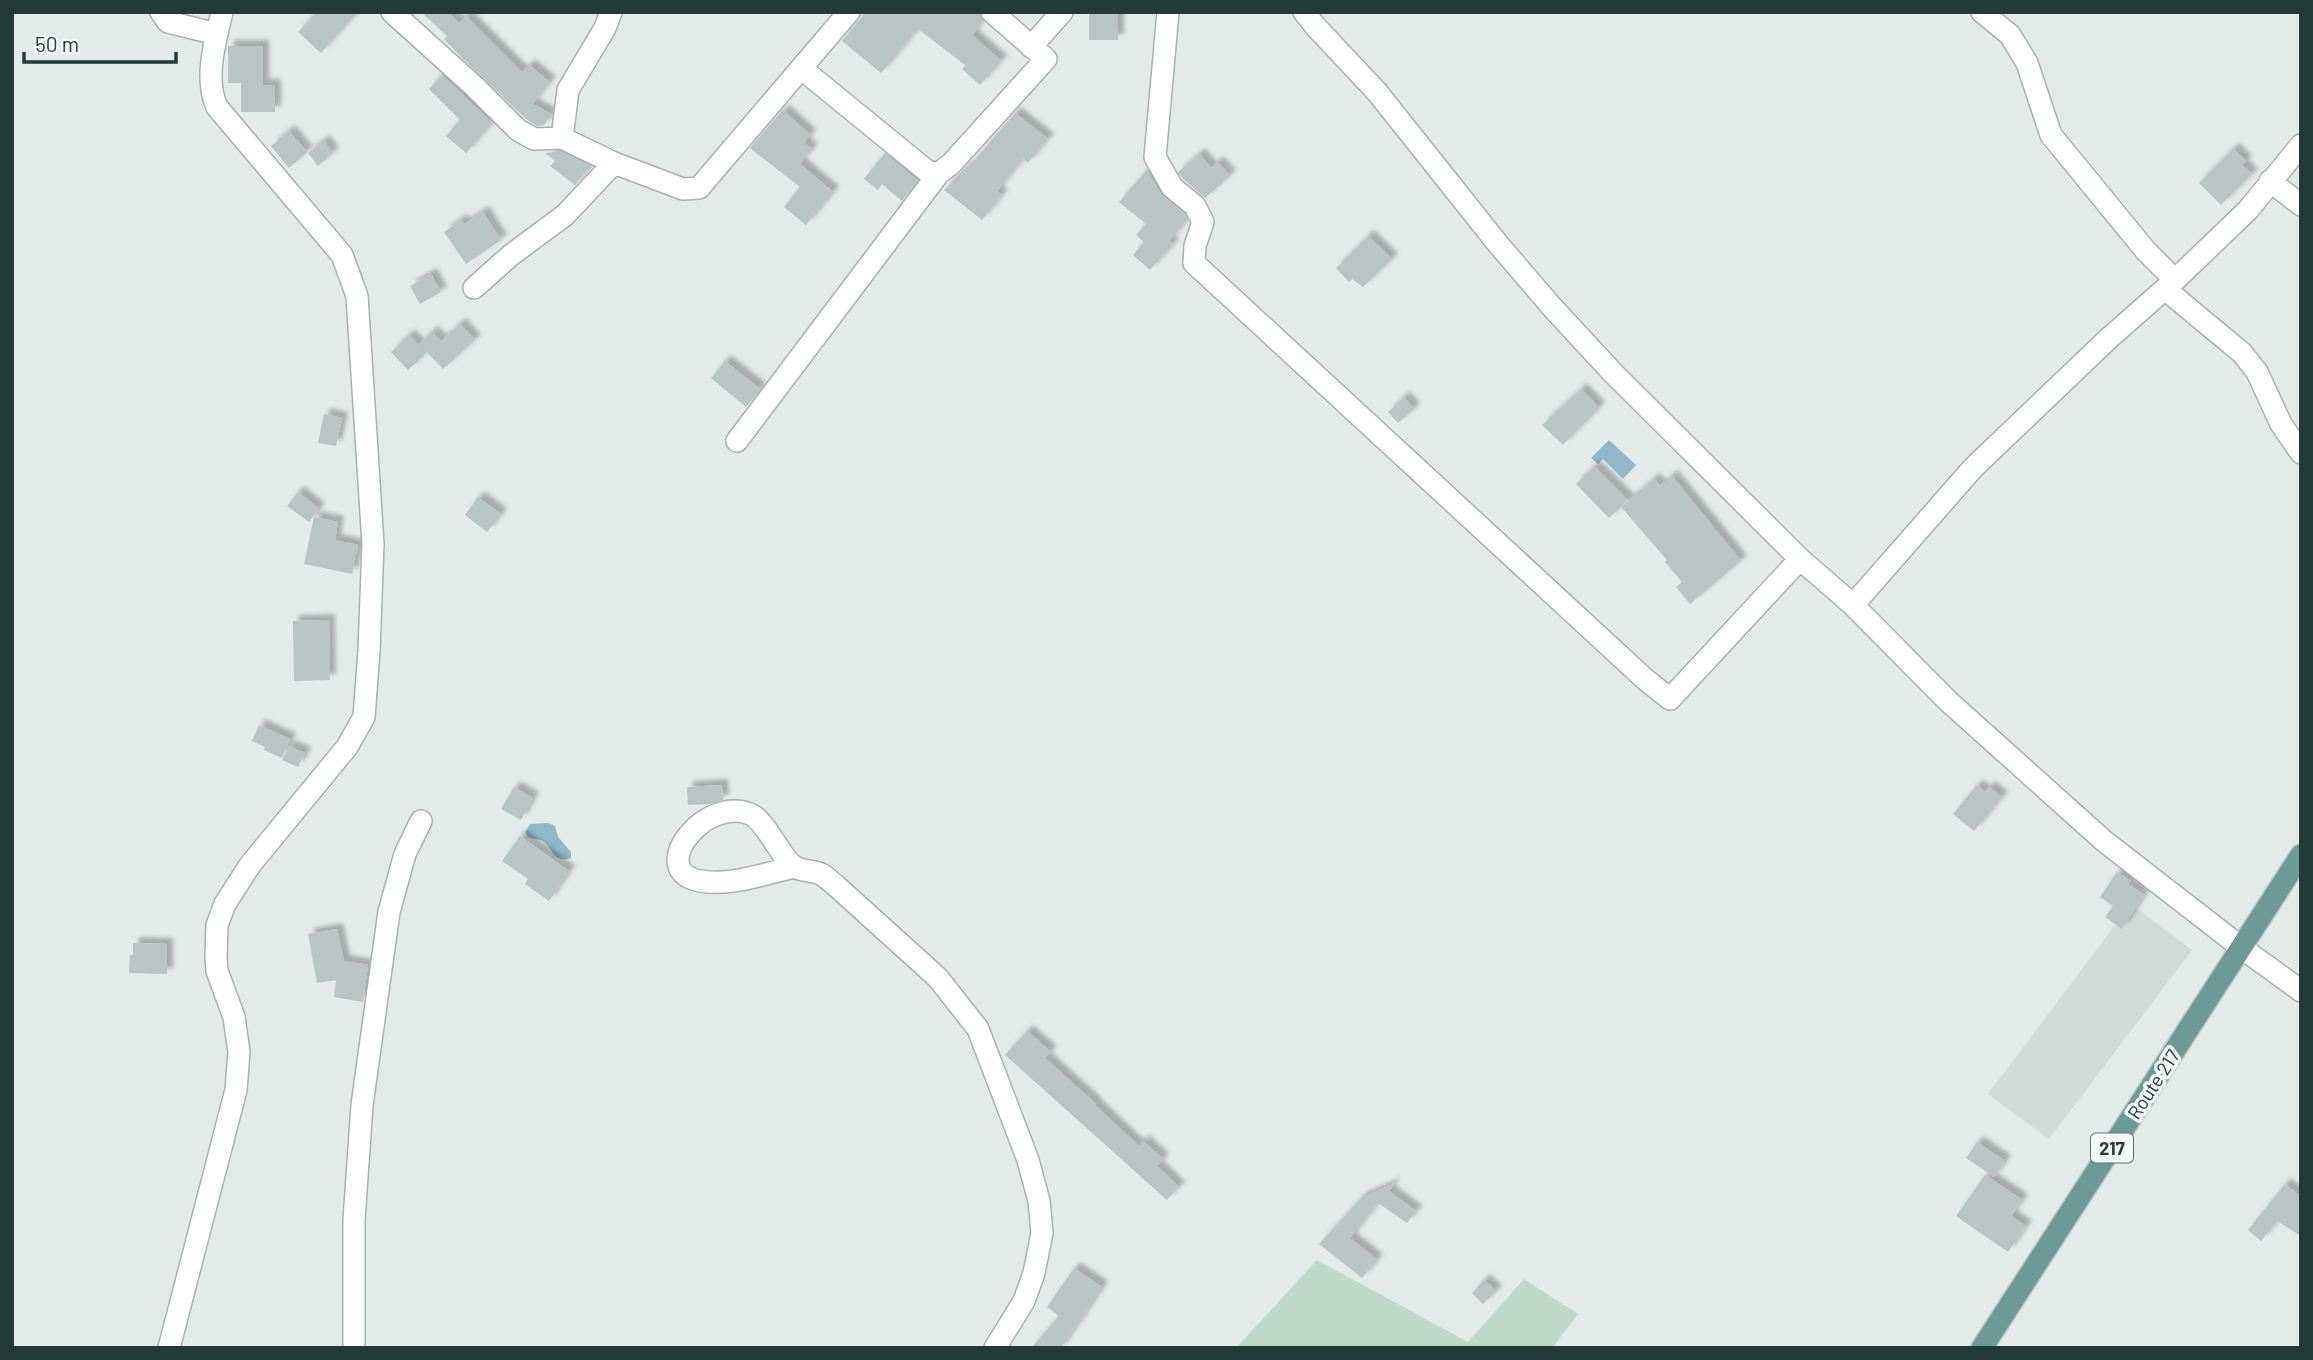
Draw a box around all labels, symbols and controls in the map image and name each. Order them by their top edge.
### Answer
scale bar [24,21,177,65]
text: 50 m [35,31,79,56]
street label: Route 217 [2122,1045,2184,1123]
road number: 217 [2091,1134,2133,1162]

